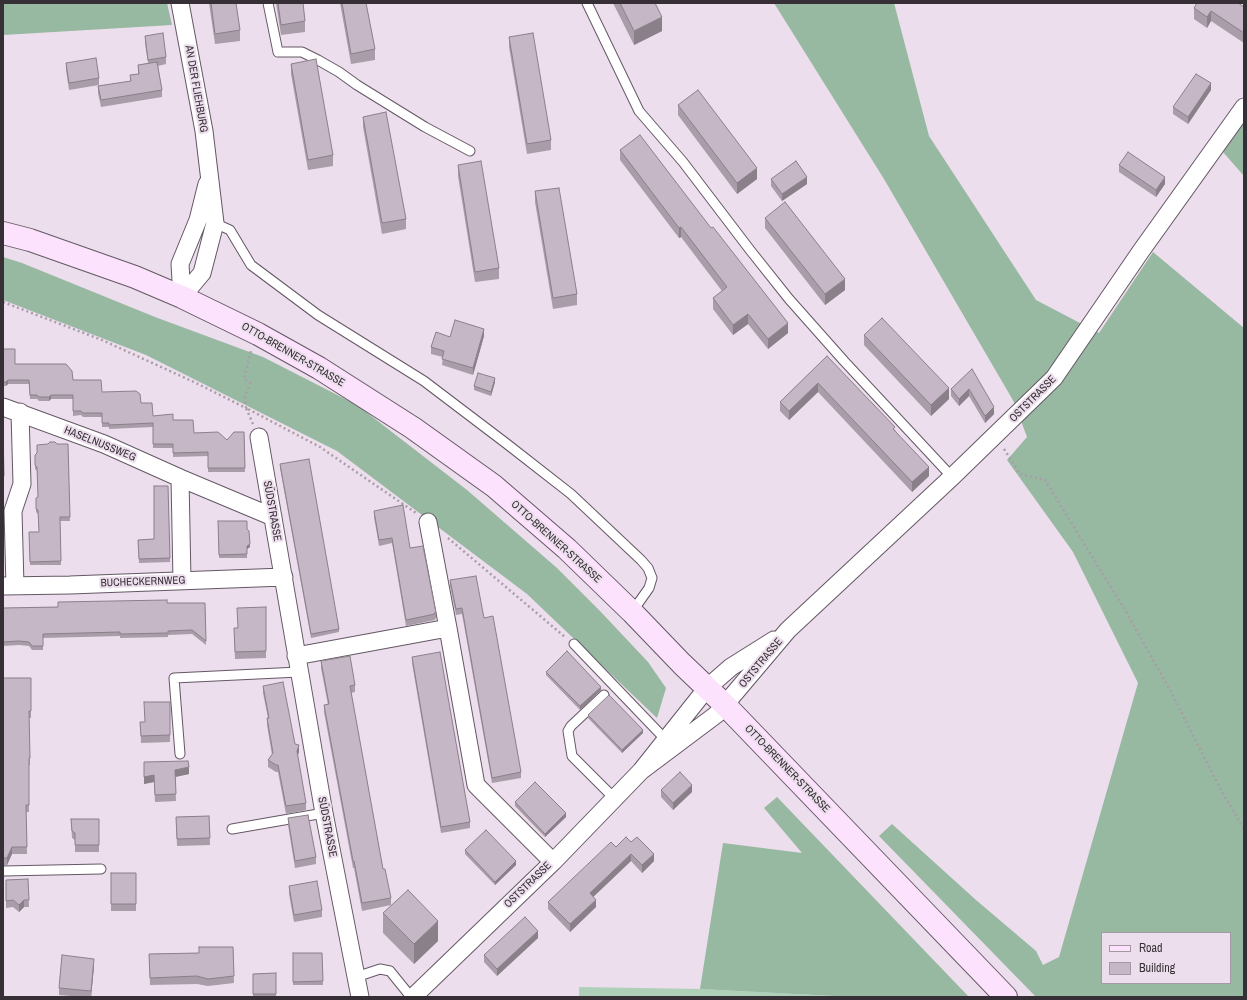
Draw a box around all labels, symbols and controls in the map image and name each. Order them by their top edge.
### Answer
street label: AN DER FLIEHBURG [182,44,210,134]
street label: OTTO-BRENNER-STRASSE [239,320,347,390]
street label: OSTSTRASSE [1007,373,1059,425]
street label: HASELNUSSWEG [62,424,138,464]
street label: SÜDSTRASSE [260,480,284,542]
street label: OTTO-BRENNER-STRASSE [508,498,604,586]
street label: BUCHECKERNWEG [100,574,186,590]
street label: OSTSTRASSE [736,636,786,690]
street label: OTTO-BRENNER-STRASSE [742,722,832,816]
street label: SÜDSTRASSE [315,796,339,858]
street label: OSTSTRASSE [502,859,554,911]
legend [1101,932,1231,984]
text: Road [1139,940,1163,956]
text: Building [1139,960,1175,976]

